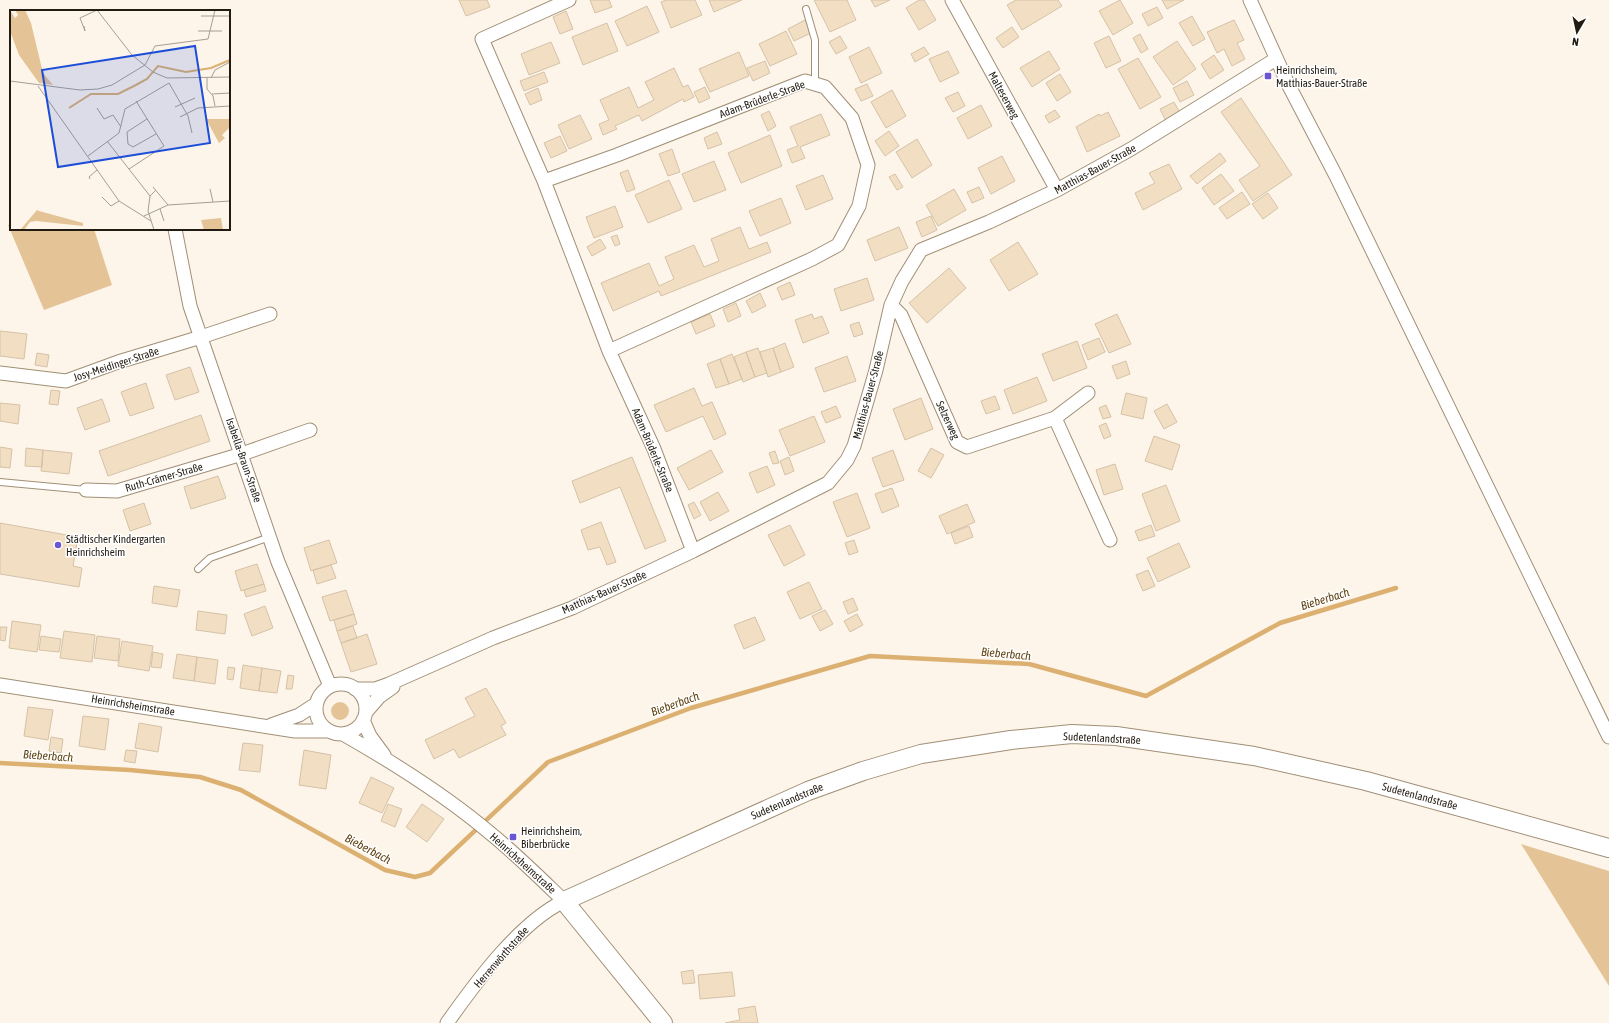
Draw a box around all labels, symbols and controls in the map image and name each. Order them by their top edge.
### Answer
inset map [10,10,230,230]
north arrow [1557,12,1597,52]
text: N [1571,35,1580,48]
place label: Heinrichsheim, Matthias-Bauer-Straße [1276,64,1367,89]
street label: Malteserweg [986,69,1022,121]
marker: Heinrichsheim, Matthias-Bauer-Straße [1263,71,1273,81]
street label: Adam-Brüderle-Straße [718,78,806,120]
street label: Matthias-Bauer-Straße [1052,142,1138,196]
street label: Josy-Meidinger-Straße [72,344,160,384]
street label: Matthias-Bauer-Straße [850,349,886,441]
street label: Selzerweg [934,399,962,441]
street label: Adam-Brüderle-Straße [630,406,676,494]
street label: Isabella-Braun-Straße [224,416,264,504]
street label: Ruth-Crämer-Straße [124,460,204,494]
place label: Städtischer Kindergarten Heinrichsheim [66,533,165,558]
marker: Städtischer Kindergarten Heinrichsheim [53,540,63,550]
street label: Matthias-Bauer-Straße [560,568,648,616]
water label: Bieberbach [1299,585,1351,613]
water label: Bieberbach [980,645,1032,663]
water label: Bieberbach [649,689,701,719]
street label: Heinrichsheimstraße [90,692,176,718]
street label: Sudetenlandstraße [1063,730,1141,746]
water label: Bieberbach [23,747,74,765]
street label: Sudetenlandstraße [749,780,825,822]
street label: Sudetenlandstraße [1381,780,1459,812]
place label: Heinrichsheim, Biberbrücke [521,825,582,850]
street label: Heinrichsheimstraße [488,830,558,896]
water label: Bieberbach [343,831,394,867]
marker: Heinrichsheim, Biberbrücke [508,832,518,842]
street label: Herrenwörthstraße [471,924,531,990]

